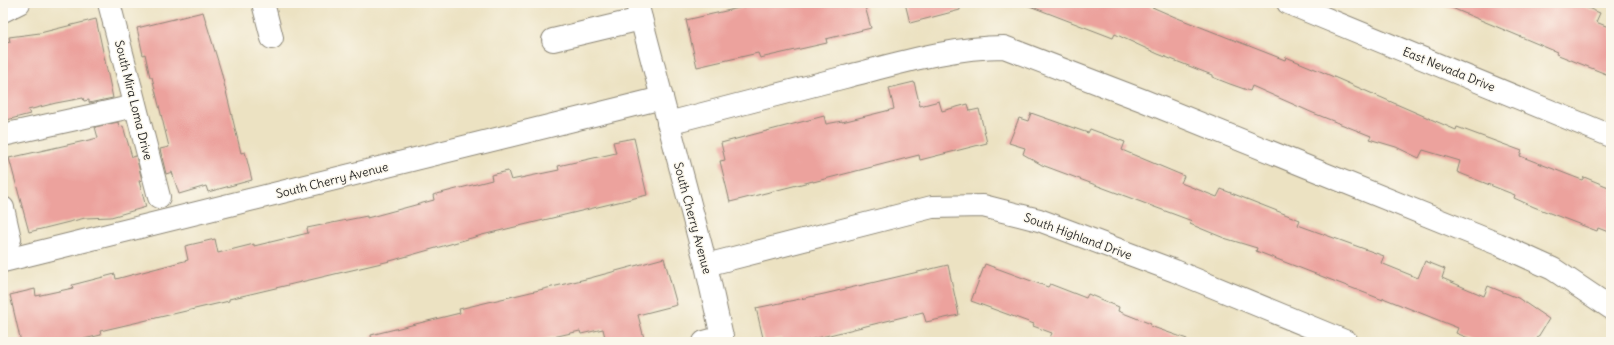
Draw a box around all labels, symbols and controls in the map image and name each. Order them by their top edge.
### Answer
street label: South Mira Loma Drive [112,39,156,161]
street label: East Nevada Drive [1401,44,1497,94]
street label: South Cherry Avenue [274,159,390,201]
street label: South Cherry Avenue [671,160,715,276]
street label: South Highland Drive [1022,209,1134,263]

